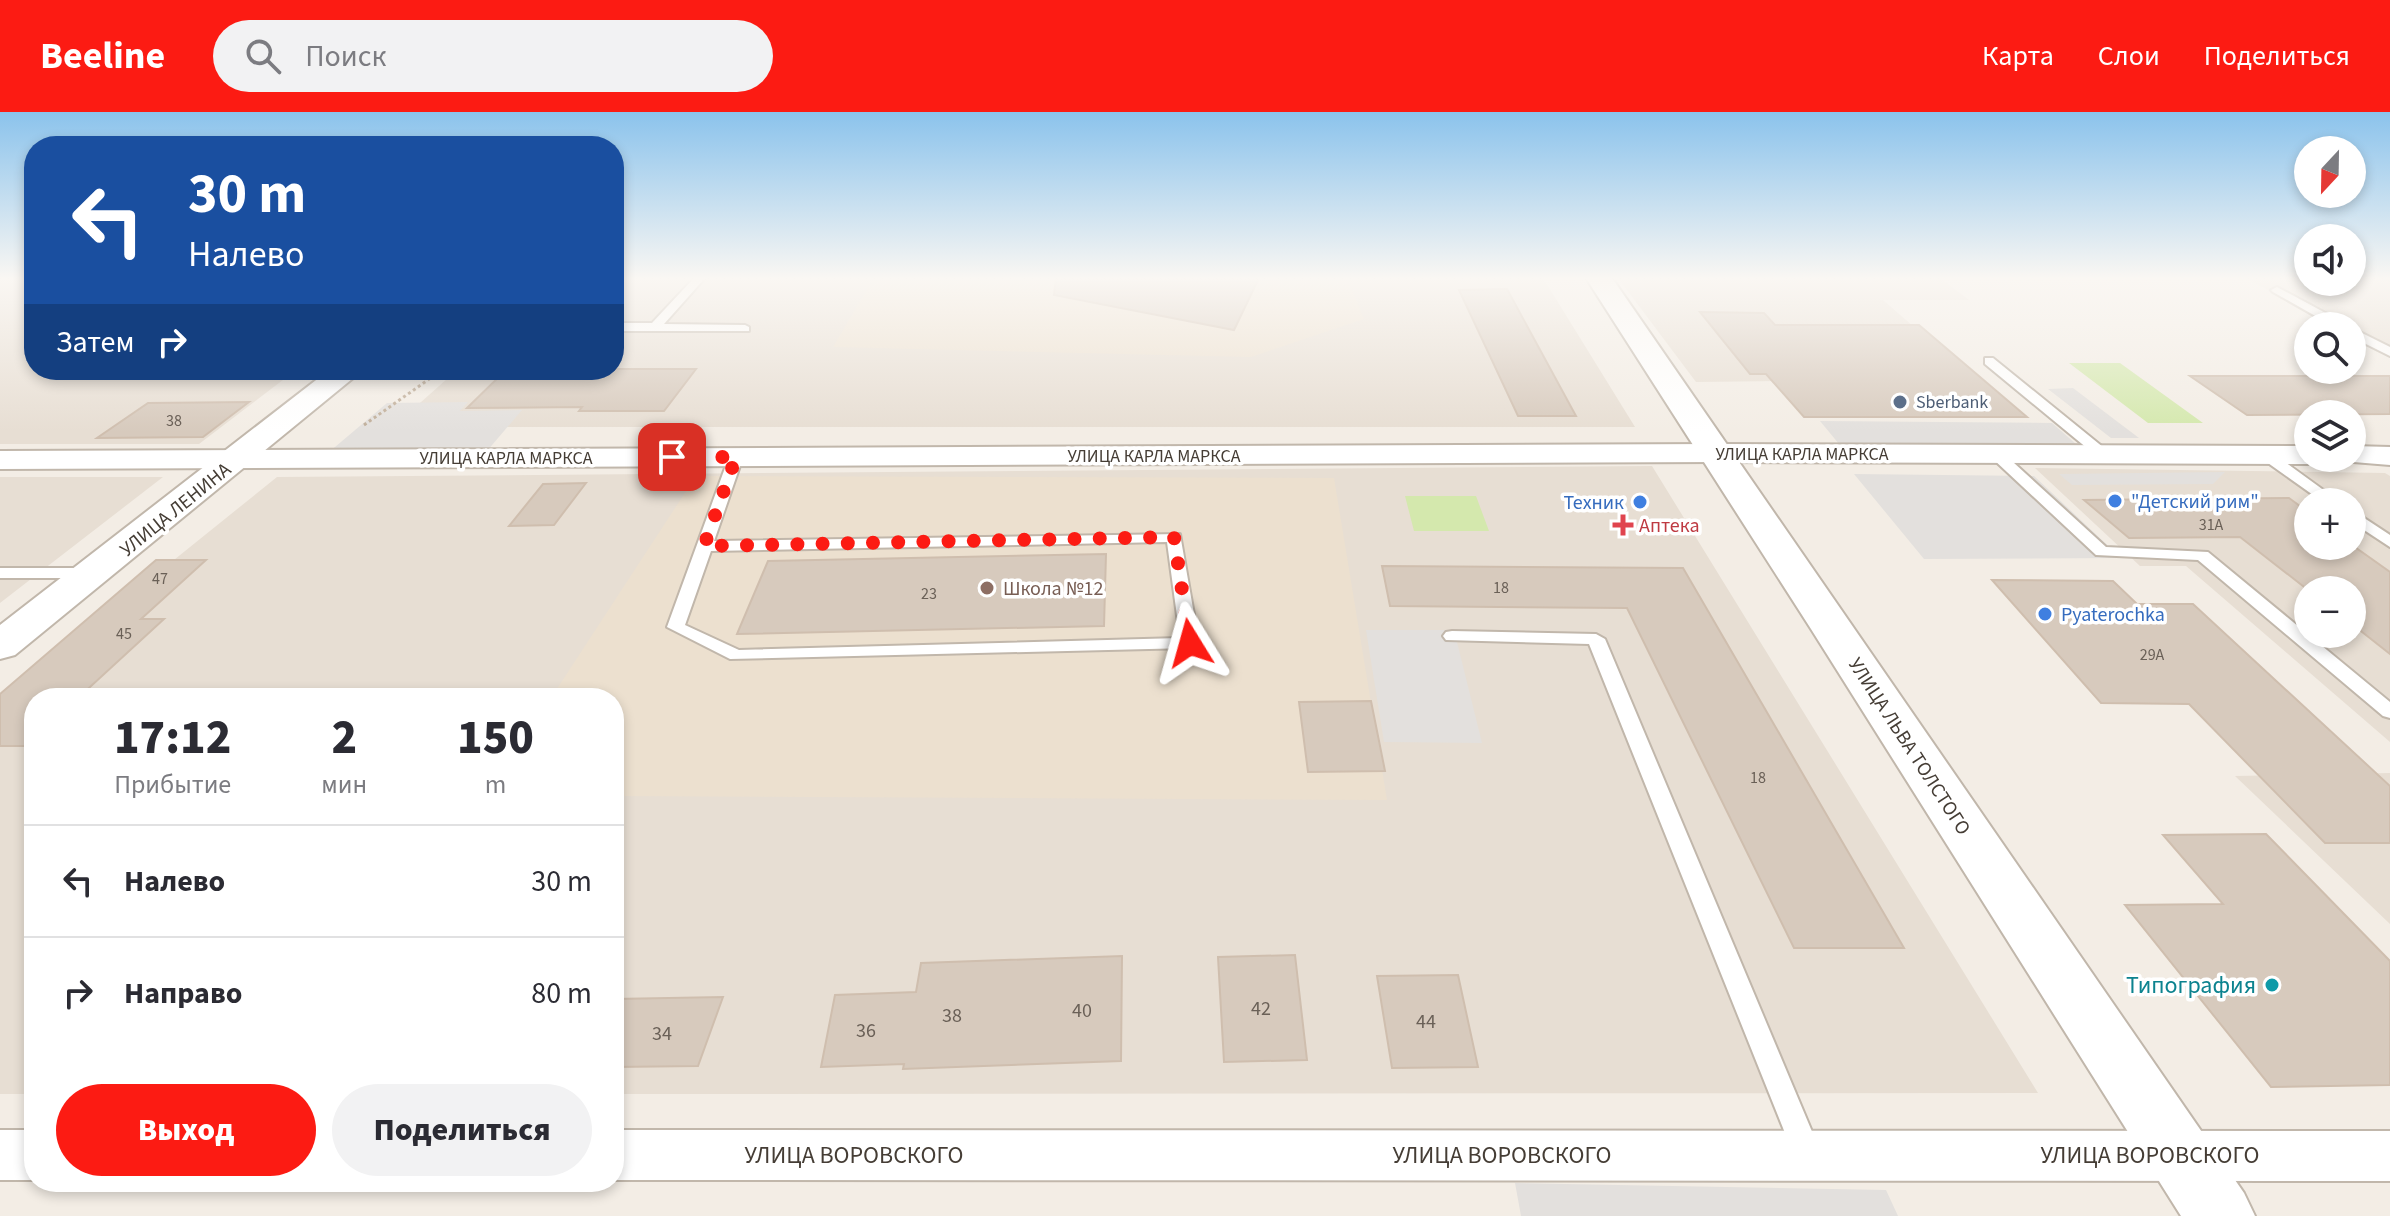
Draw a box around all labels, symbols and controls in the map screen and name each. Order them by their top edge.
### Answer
search box [213,20,773,92]
text: Beeline [40,29,165,83]
icon: search [241,34,285,78]
text: Поиск [305,35,386,78]
text: Карта [1982,36,2054,76]
text: Слои [2098,36,2160,76]
text: Поделиться [2204,36,2350,76]
north arrow [2294,136,2366,208]
map controls [2294,136,2366,648]
text: 30 m [188,155,306,234]
icon: left [56,168,160,272]
button: sound [2294,224,2366,296]
text: Налево [188,229,304,280]
button: search [2294,312,2366,384]
icon: right [150,320,194,364]
text: Затем [56,321,134,364]
place label: Sberbank [1916,390,1988,415]
marker: Sberbank [1891,393,1909,411]
button: layers [2294,400,2366,472]
house number: 38 [166,410,182,432]
pin [638,423,706,491]
icon: arrive [650,435,694,479]
street label: УЛИЦА КАРЛА МАРКСА [1715,442,1889,467]
street label: УЛИЦА КАРЛА МАРКСА [1067,444,1241,469]
street label: УЛИЦА КАРЛА МАРКСА [419,446,593,471]
street label: УЛИЦА ЛЕНИНА [114,456,237,563]
place label: "Детский рим" [2131,488,2259,516]
button: + [2294,488,2366,560]
place label: Техник [1563,489,1624,517]
marker: "Детский рим" [2106,492,2124,510]
marker: Техник [1631,493,1649,511]
place label: Аптека [1639,512,1700,540]
house number: 31А [2199,514,2224,536]
marker: Аптека [1614,516,1632,534]
house number: 47 [152,568,168,590]
place label: Школа №12 [1003,575,1103,603]
button: − [2294,576,2366,648]
house number: 18 [1493,577,1509,599]
marker: Школа №12 [978,579,996,597]
house number: 23 [921,583,937,605]
position arrow [1148,601,1232,685]
place label: Pyaterochka [2061,601,2165,629]
marker: Pyaterochka [2036,605,2054,623]
house number: 45 [116,623,132,645]
house number: 29А [2140,644,2165,666]
street label: УЛИЦА ЛЬВА ТОЛСТОГО [1841,652,1977,841]
text: 17:12 [114,704,231,772]
text: 2 [331,704,357,772]
text: 150 [457,704,534,772]
text: Прибытие [114,766,231,803]
text: мин [321,766,367,803]
text: m [485,766,506,803]
house number: 18 [1750,767,1766,789]
icon: left [56,859,100,903]
text: Налево [124,860,225,903]
text: 30 m [531,860,592,903]
place label: Типография [2126,968,2256,1003]
icon: right [56,971,100,1015]
text: Направо [124,972,242,1015]
text: 80 m [531,972,592,1015]
marker: Типография [2263,976,2281,994]
house number: 42 [1251,995,1271,1023]
house number: 40 [1072,997,1092,1025]
house number: 38 [942,1002,962,1030]
house number: 44 [1416,1008,1436,1036]
house number: 36 [856,1017,876,1045]
house number: 34 [652,1020,672,1048]
button: Выход [56,1084,316,1176]
button: Поделиться [332,1084,592,1176]
street label: УЛИЦА ВОРОВСКОГО [745,1138,963,1173]
street label: УЛИЦА ВОРОВСКОГО [1393,1138,1611,1173]
street label: УЛИЦА ВОРОВСКОГО [2041,1138,2259,1173]

